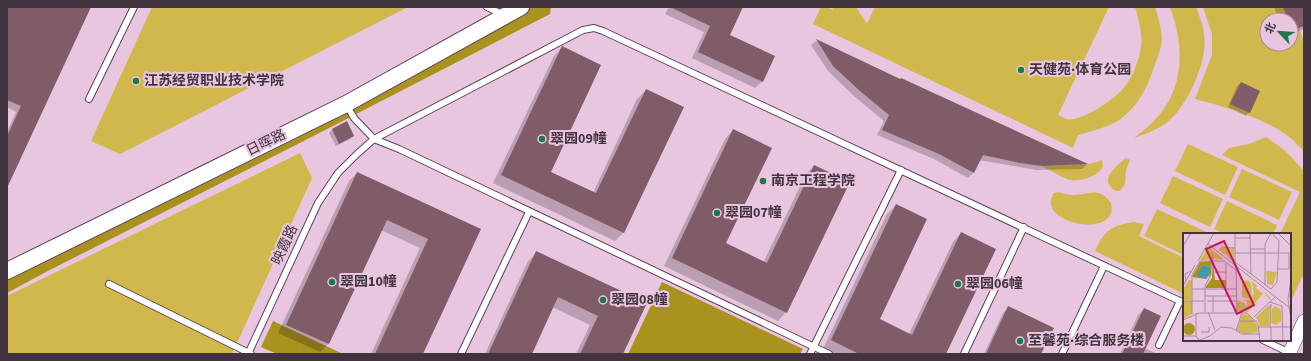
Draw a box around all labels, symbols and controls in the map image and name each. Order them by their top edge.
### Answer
north arrow [1259,12,1299,52]
text: 北 [1261,20,1280,36]
place label: 天健苑·体育公园 [1029,60,1131,80]
marker: 天健苑·体育公园 [1016,65,1026,75]
place label: 江苏经贸职业技术学院 [144,71,284,91]
marker: 江苏经贸职业技术学院 [131,76,141,86]
street label: 日晖路 [243,125,289,161]
place label: 翠园09幢 [550,129,607,149]
marker: 翠园09幢 [537,134,547,144]
place label: 南京工程学院 [771,171,855,191]
marker: 南京工程学院 [758,176,768,186]
place label: 翠园07幢 [725,203,782,223]
marker: 翠园07幢 [712,208,722,218]
street label: 映霞路 [267,222,303,268]
inset map [1183,233,1291,341]
place label: 翠园10幢 [340,272,397,292]
place label: 翠园06幢 [966,274,1023,294]
marker: 翠园10幢 [327,277,337,287]
marker: 翠园06幢 [953,279,963,289]
place label: 翠园08幢 [611,290,668,310]
marker: 翠园08幢 [598,295,608,305]
place label: 至馨苑·综合服务楼 [1028,331,1144,351]
marker: 至馨苑·综合服务楼 [1015,336,1025,346]

